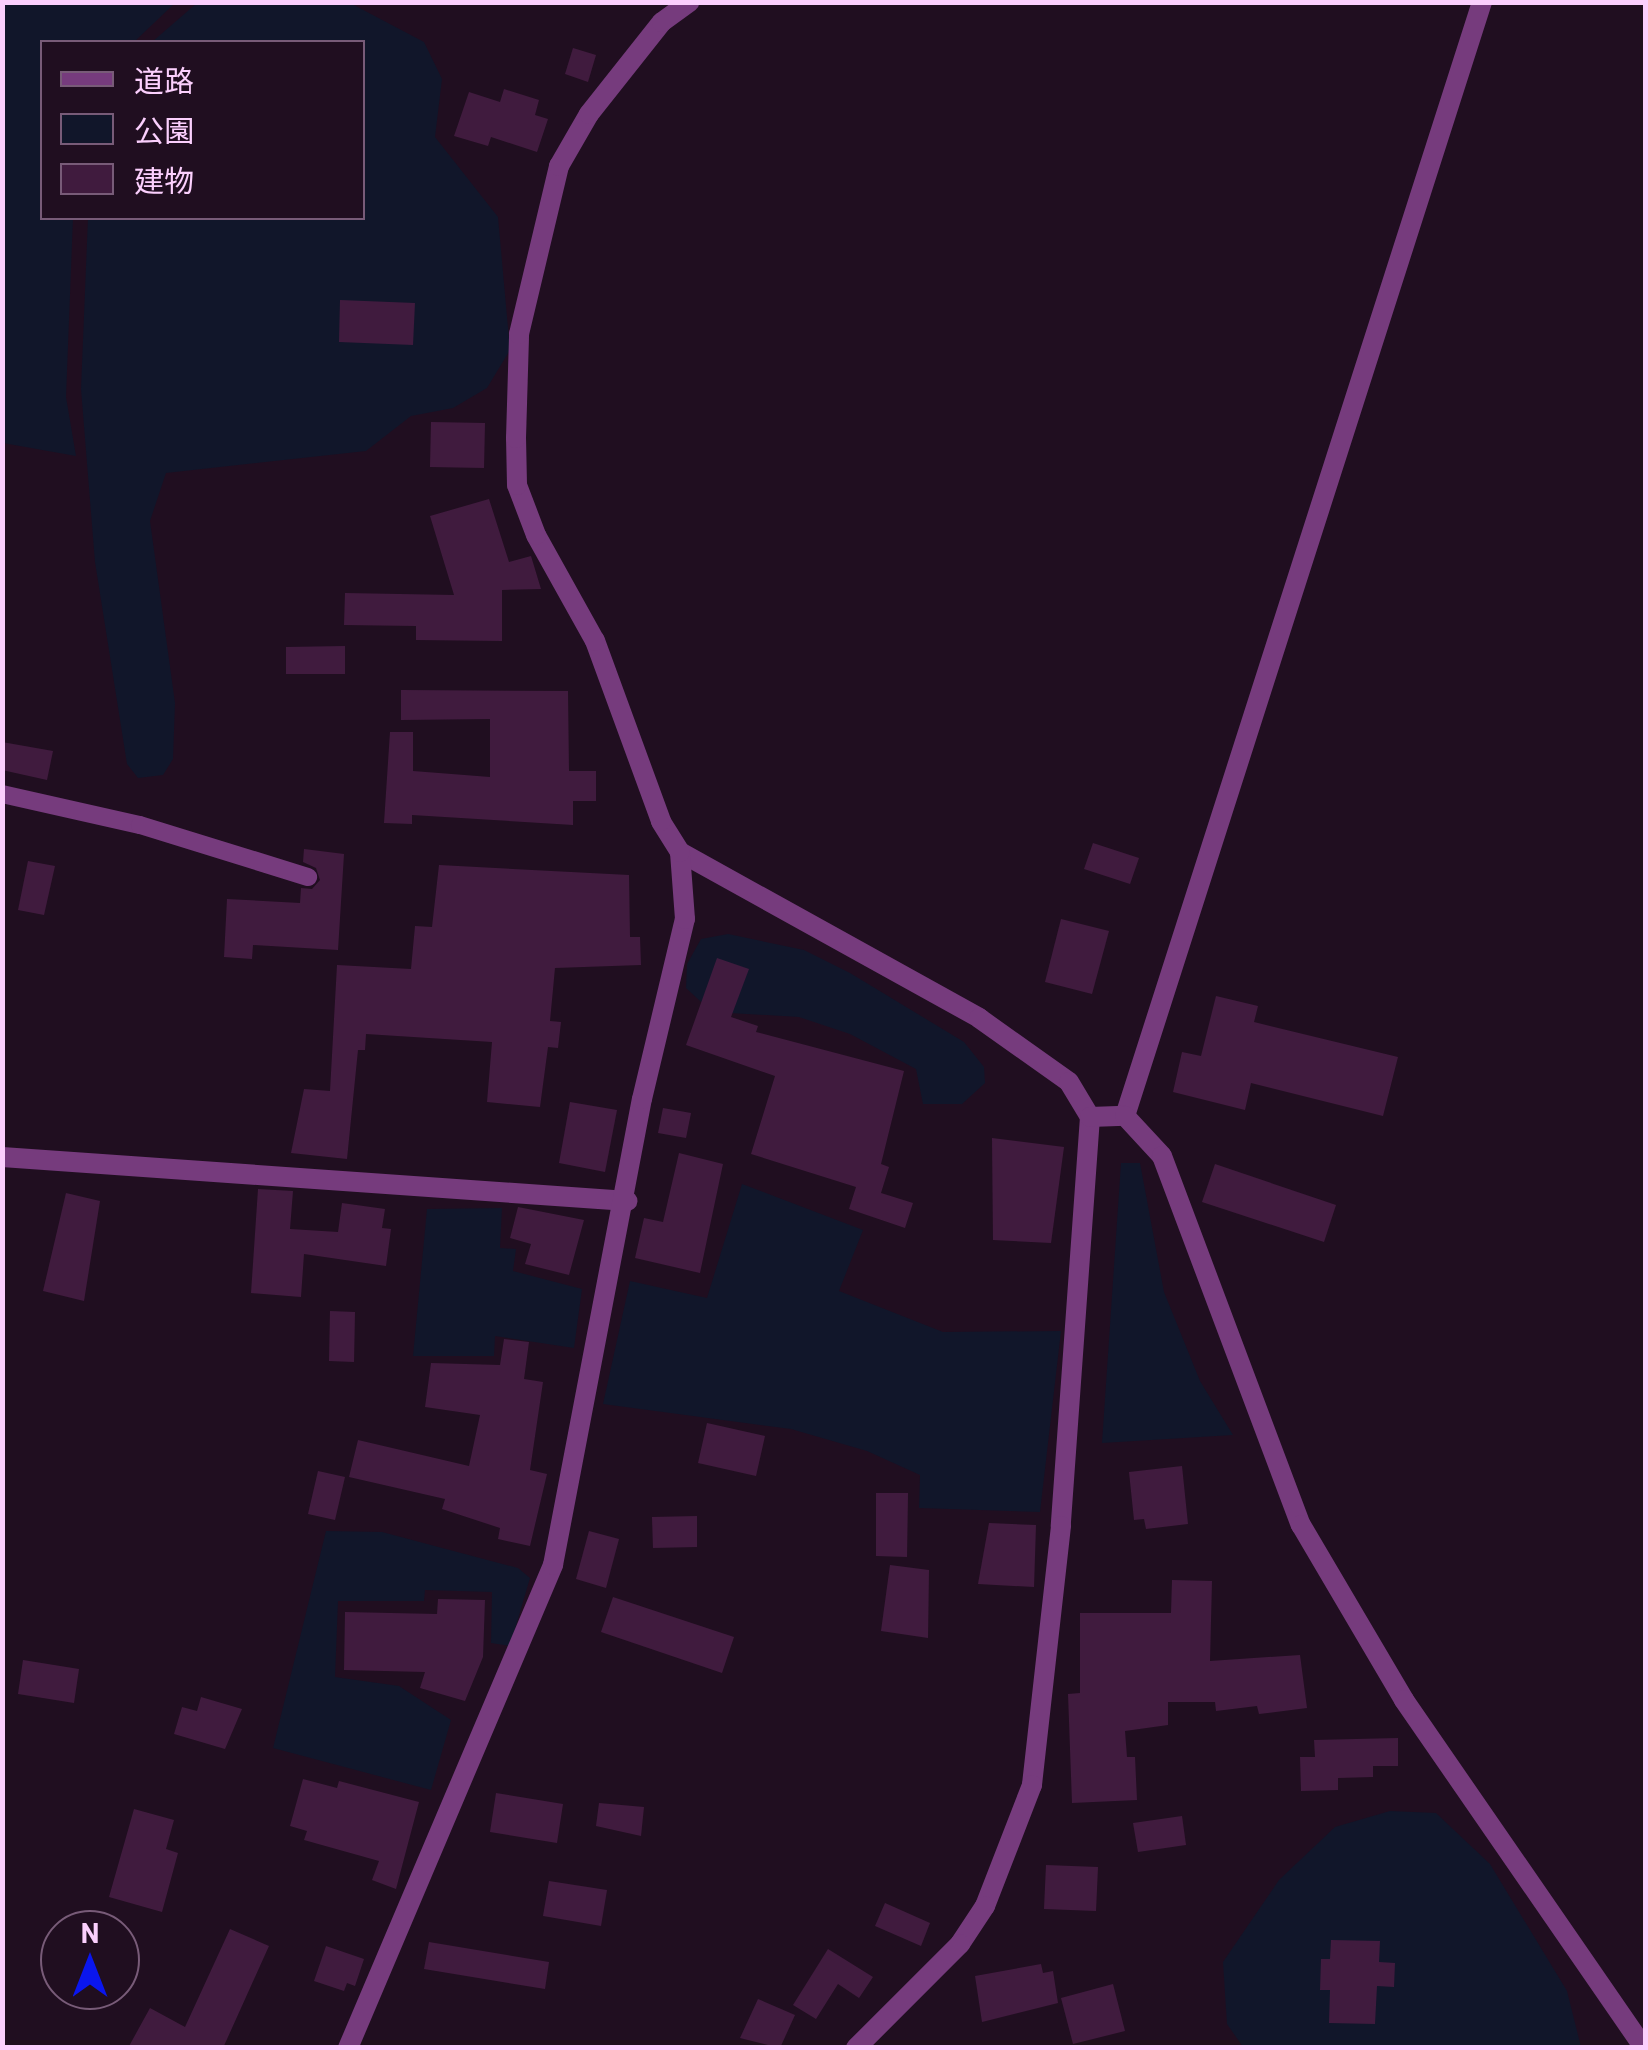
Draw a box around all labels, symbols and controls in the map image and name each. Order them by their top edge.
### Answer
legend [40,40,365,220]
text: 道路 [134,62,194,98]
text: 公園 [134,112,194,148]
text: 建物 [134,162,194,198]
north arrow [40,1910,140,2010]
text: N [81,1915,99,1949]

